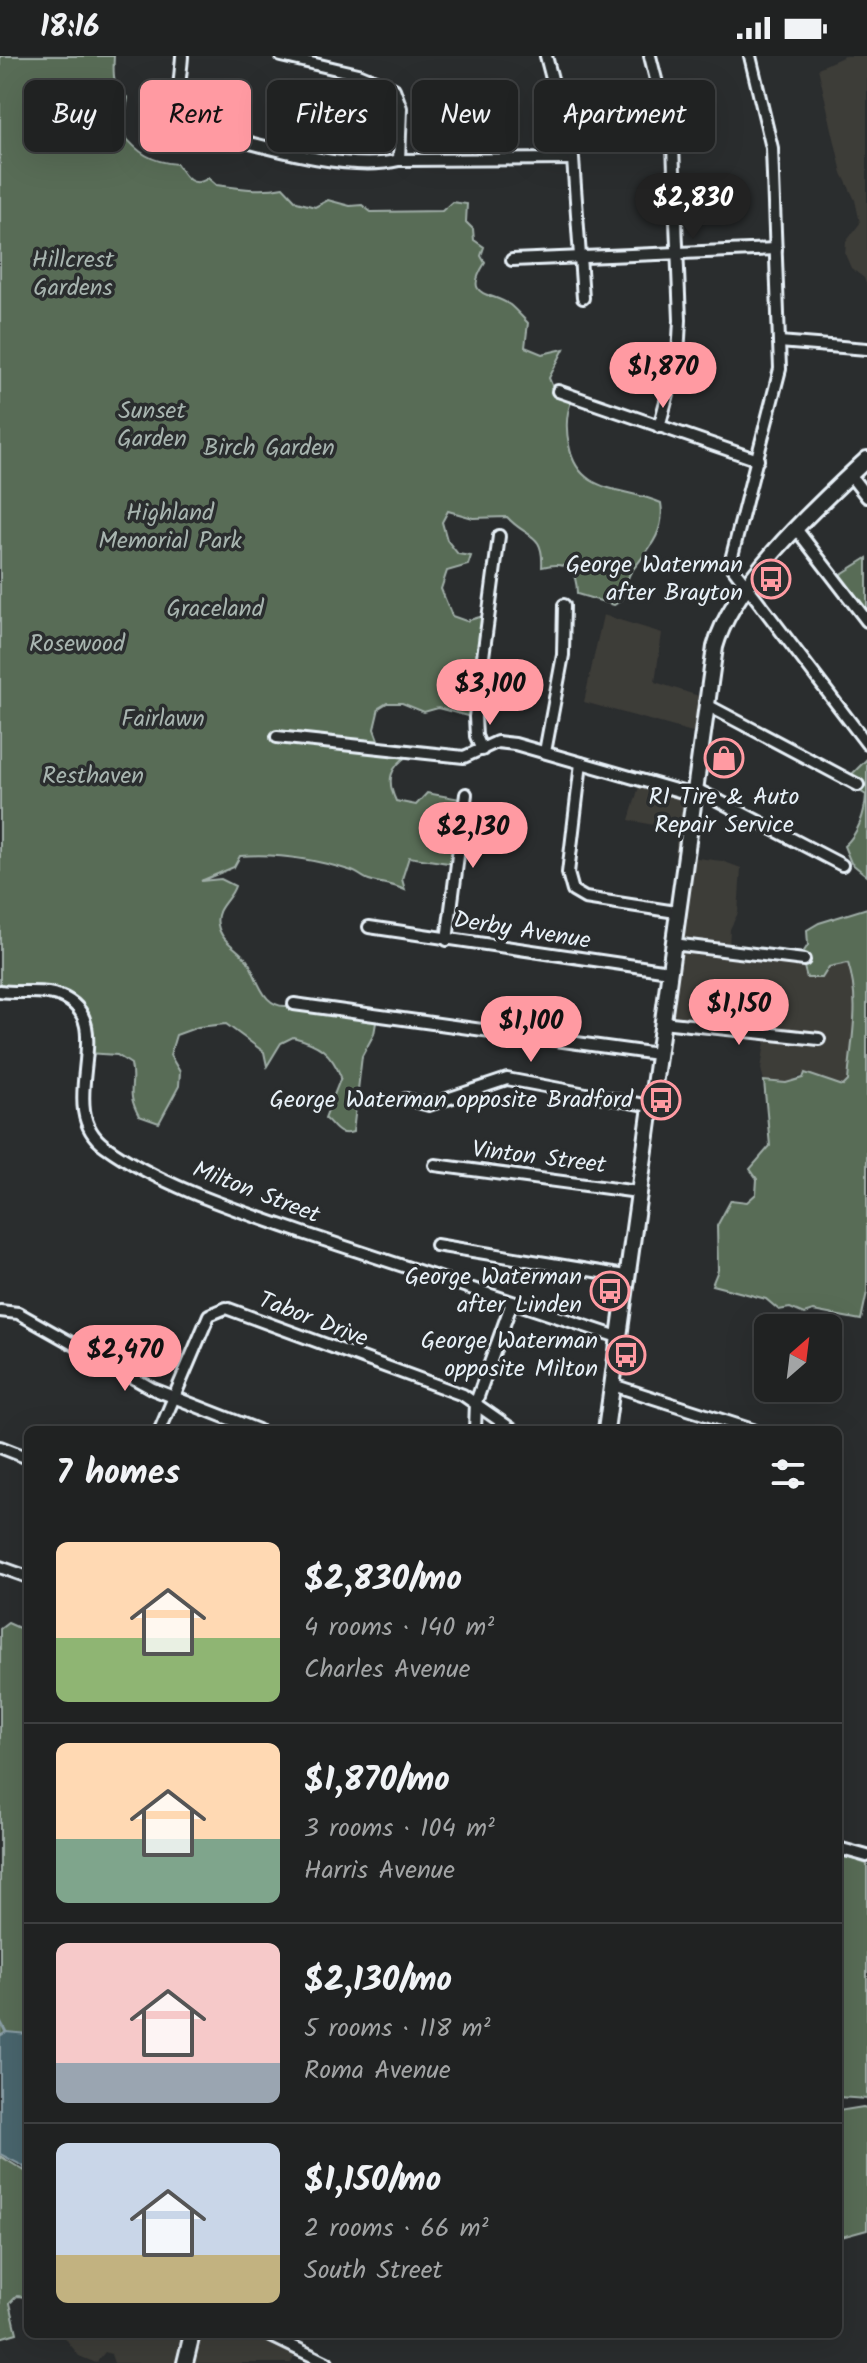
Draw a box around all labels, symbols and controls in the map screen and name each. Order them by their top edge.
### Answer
text: 18:16 [40,4,99,52]
chip: Buy [24,80,124,152]
chip: Rent [140,80,251,152]
chip: Filters [267,80,396,152]
chip: New [412,80,518,152]
chip: Apartment [534,80,715,152]
pin: $2,830 [628,173,758,241]
text: $2,830 [653,178,733,220]
park label: Hillcrest Gardens [32,241,115,308]
pin: $1,870 [598,342,728,410]
text: $1,870 [627,347,699,389]
park label: Sunset Garden [117,392,187,459]
park label: Birch Garden [203,429,335,468]
park label: Highland Memorial Park [98,494,243,561]
place label: George Waterman after Brayton [566,546,743,613]
bus stop icon: George Waterman after Brayton [750,558,792,600]
park label: Graceland [166,590,265,629]
park label: Rosewood [29,625,126,664]
pin: $3,100 [425,659,555,727]
text: $3,100 [455,664,525,706]
park label: Fairlawn [121,700,205,739]
shop icon: RI Tire & Auto Repair Service [703,737,745,779]
park label: Resthaven [42,757,144,796]
place label: RI Tire & Auto Repair Service [649,778,800,845]
pin: $2,130 [408,802,538,870]
text: $2,130 [437,807,509,849]
street label: Derby Avenue [451,901,594,961]
pin: $1,150 [674,979,804,1047]
text: $1,150 [707,984,771,1026]
pin: $1,100 [466,996,596,1064]
text: $1,100 [499,1001,563,1043]
bus stop icon: George Waterman opposite Bradford [640,1079,682,1121]
place label: George Waterman opposite Bradford [269,1081,634,1120]
street label: Vinton Street [470,1130,609,1186]
street label: Milton Street [186,1151,326,1235]
place label: George Waterman after Linden [405,1258,582,1325]
bus stop icon: George Waterman after Linden [589,1270,631,1312]
street label: Tabor Drive [252,1281,374,1359]
north arrow [754,1314,842,1402]
map controls [754,1314,842,1402]
place label: George Waterman opposite Milton [421,1322,598,1389]
pin: $2,470 [60,1325,190,1393]
text: $2,470 [86,1330,164,1372]
bus stop icon: George Waterman opposite Milton [605,1334,647,1376]
text: 7 homes [56,1447,180,1501]
icon: filters [766,1452,810,1496]
text: $2,830/mo [304,1553,462,1607]
icon: home [120,1574,216,1670]
text: 4 rooms · 140 m² [304,1607,494,1649]
text: Charles Avenue [304,1649,470,1691]
text: $1,870/mo [304,1754,450,1808]
icon: home [120,1775,216,1871]
text: 3 rooms · 104 m² [304,1808,495,1850]
text: Harris Avenue [304,1850,455,1892]
text: $2,130/mo [304,1954,452,2008]
icon: home [120,1975,216,2071]
text: 5 rooms · 118 m² [304,2008,490,2050]
text: Roma Avenue [304,2050,451,2092]
text: $1,150/mo [304,2154,441,2208]
icon: home [120,2175,216,2271]
text: 2 rooms · 66 m² [304,2208,489,2250]
text: South Street [304,2250,442,2292]

